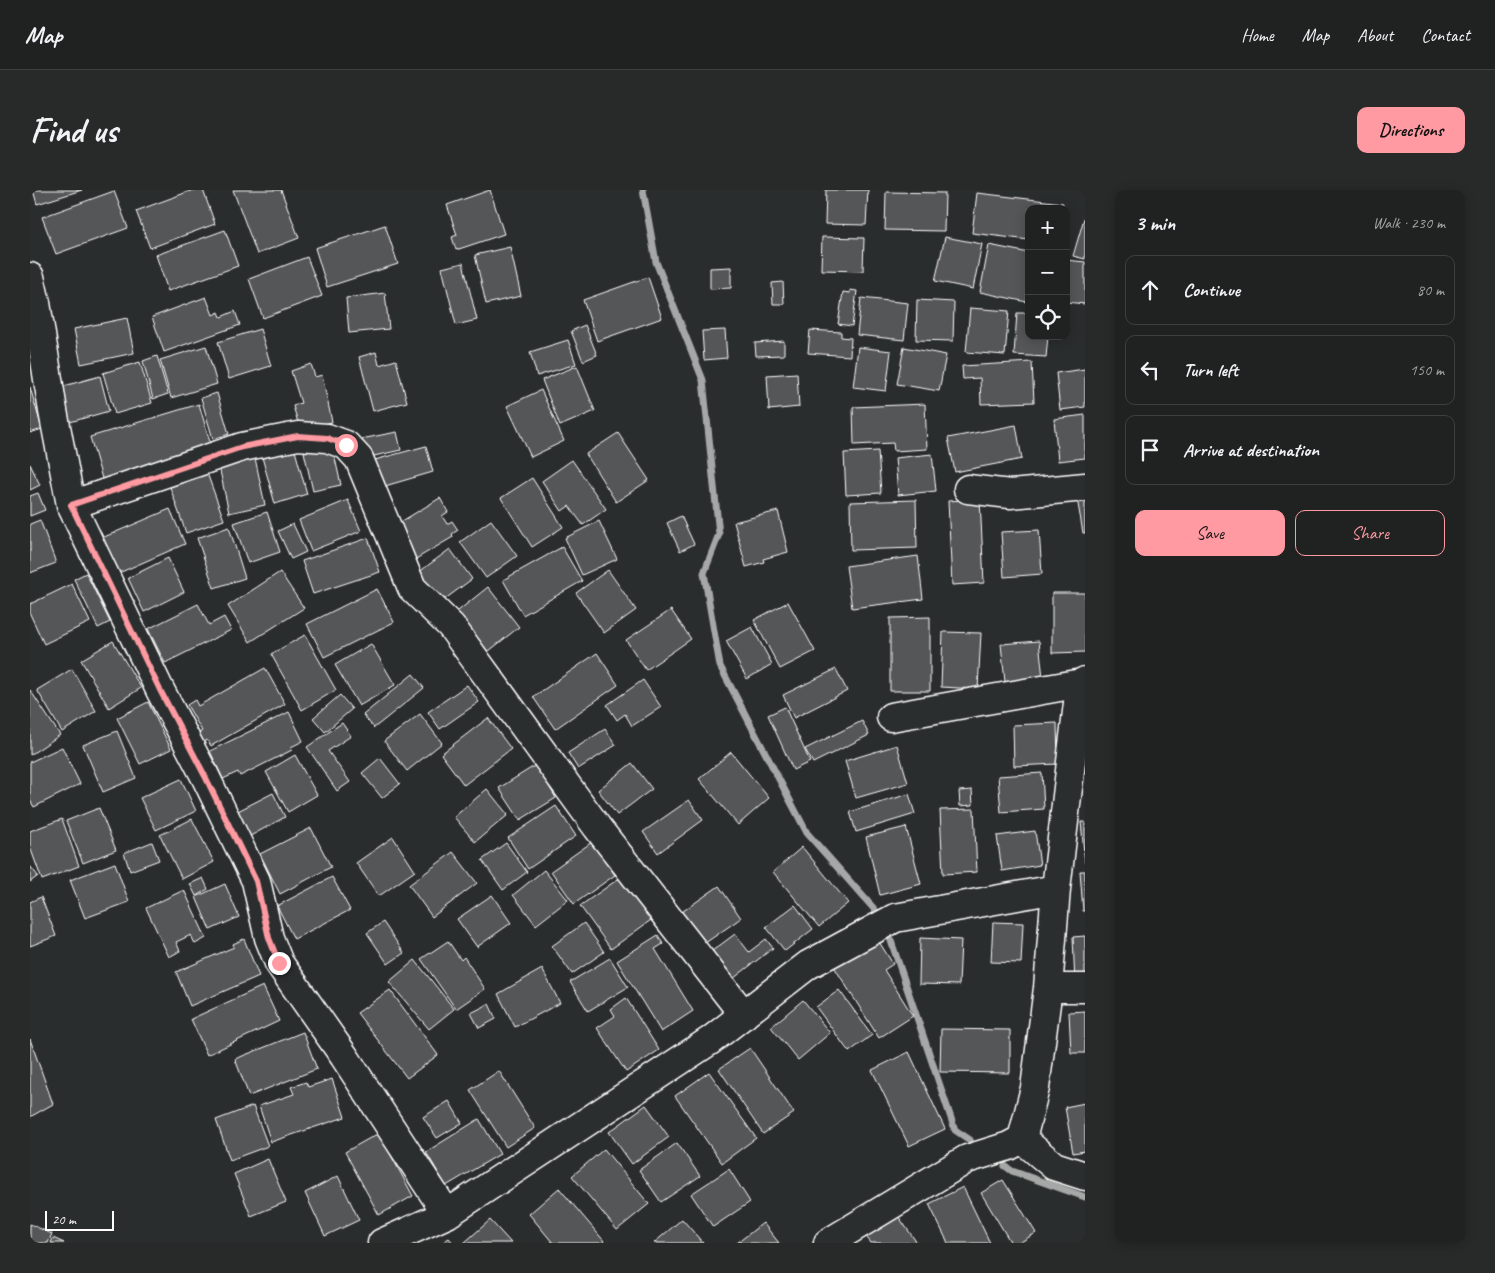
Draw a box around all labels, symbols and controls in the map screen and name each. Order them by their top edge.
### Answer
text: Map [25,20,62,50]
text: Home [1241,24,1274,46]
text: Map [1302,24,1329,46]
text: About [1357,24,1393,46]
text: Contact [1421,24,1470,46]
button: Directions [1357,107,1465,153]
text: Find us [30,108,117,153]
map controls [1025,205,1070,340]
button: + [1025,205,1070,250]
text: 3 min [1135,210,1175,236]
text: Walk · 230 m [1373,213,1445,233]
button: − [1025,250,1070,295]
icon: ahead [1136,276,1164,304]
text: Continue [1183,278,1240,302]
text: 80 m [1417,280,1444,300]
button: locate [1025,295,1070,340]
icon: left [1136,356,1164,384]
text: Turn left [1183,358,1238,382]
text: 150 m [1410,360,1444,380]
route start [335,434,358,457]
icon: arrive [1136,436,1164,464]
text: Arrive at destination [1183,438,1319,462]
button: Save [1135,510,1285,556]
button: Share [1295,510,1445,556]
route end [268,952,291,975]
scale bar [45,1208,114,1231]
text: 20 m [52,1211,76,1228]

